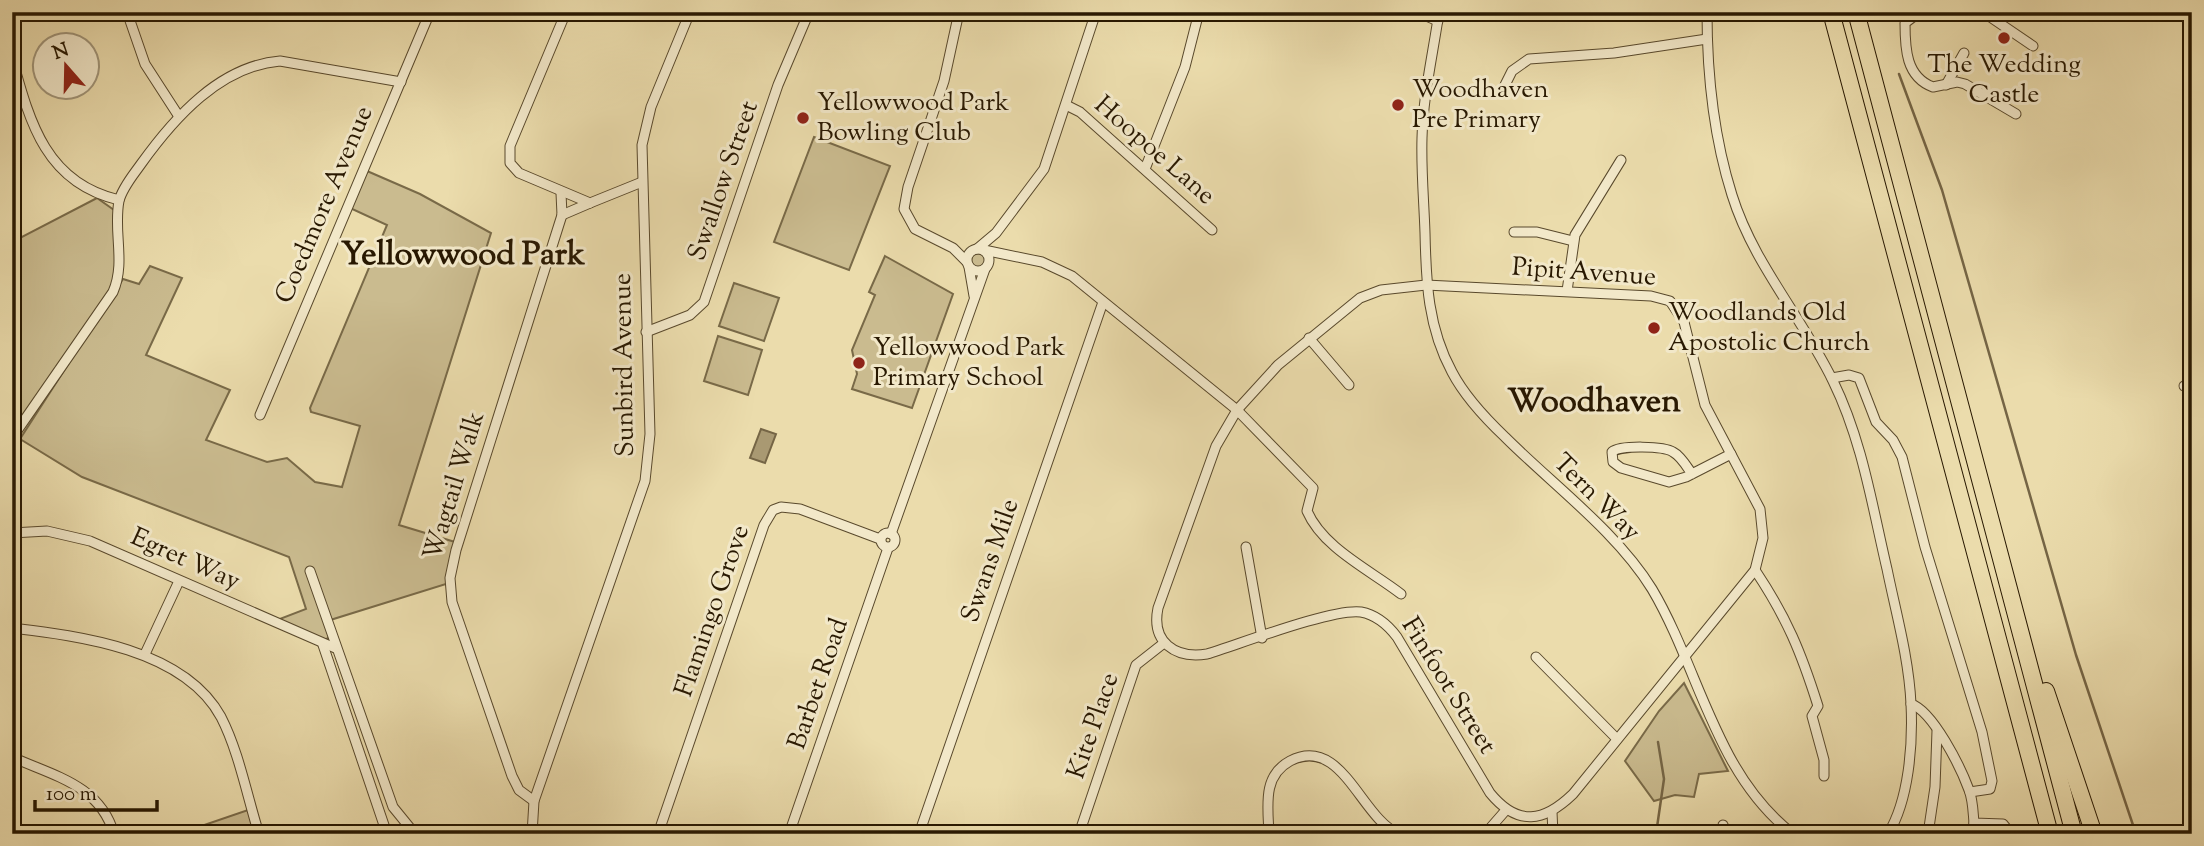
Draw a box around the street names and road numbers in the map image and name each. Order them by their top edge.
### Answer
street label: Hoopoe Lane [1085,88,1223,214]
street label: Swallow Street [679,96,769,266]
street label: Coedmore Avenue [267,101,383,309]
street label: Pipit Avenue [1511,250,1657,296]
street label: Sunbird Avenue [605,273,645,457]
street label: Wagtail Walk [415,407,495,565]
street label: Tern Way [1544,446,1648,550]
street label: Swans Mile [953,494,1029,628]
street label: Egret Way [124,519,246,601]
street label: Flamingo Grove [666,520,760,702]
street label: Finfoot Street [1391,610,1505,762]
street label: Barbet Road [779,613,859,755]
street label: Kite Place [1059,668,1129,784]

